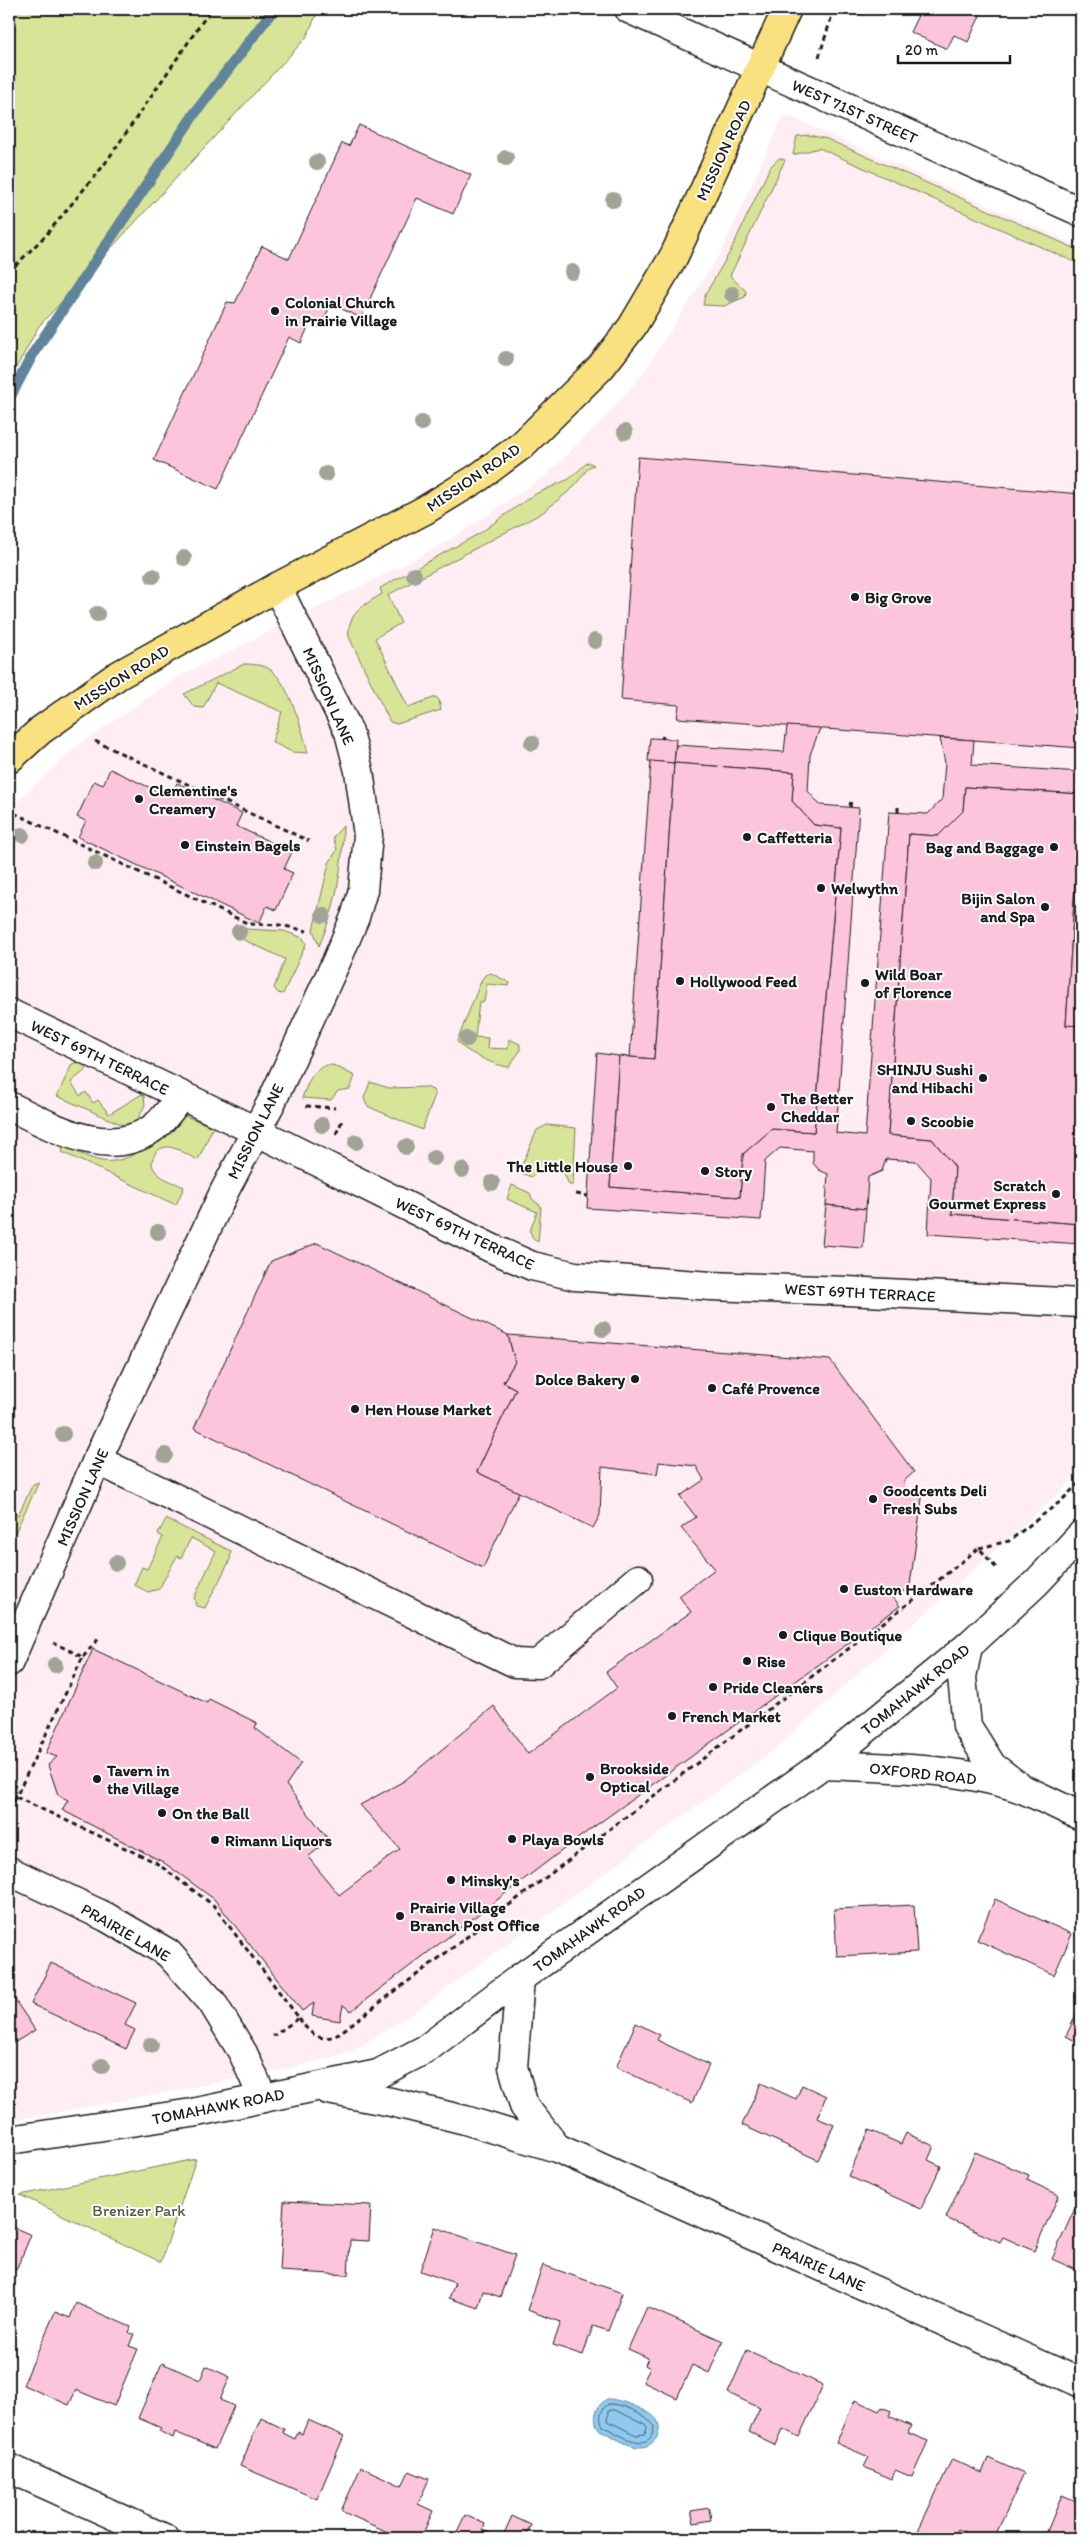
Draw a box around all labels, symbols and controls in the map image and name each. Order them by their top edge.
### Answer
scale bar [898,32,1010,64]
text: 20 m [905,41,939,59]
street label: WEST 71ST STREET [789,75,921,148]
street label: MISSION ROAD [692,97,755,204]
place label: Colonial Church in Prairie Village [285,293,398,331]
marker: Colonial Church in Prairie Village [269,305,281,317]
street label: MISSION ROAD [423,439,524,516]
place label: Big Grove [865,588,932,608]
marker: Big Grove [849,591,861,603]
street label: MISSION ROAD [70,640,173,714]
street label: MISSION LANE [299,644,359,748]
place label: Clementine's Creamery [149,781,237,819]
marker: Clementine's Creamery [133,793,145,805]
place label: Caffetteria [757,828,832,847]
marker: Caffetteria [741,831,753,843]
place label: Einstein Bagels [195,836,300,856]
place label: Bag and Baggage [926,838,1044,858]
marker: Einstein Bagels [179,839,191,851]
marker: Bag and Baggage [1048,841,1060,853]
place label: Welwythn [831,879,899,899]
marker: Welwythn [815,882,827,894]
place label: Bijin Salon and Spa [961,889,1036,927]
marker: Bijin Salon and Spa [1039,901,1051,913]
place label: Wild Boar of Florence [875,965,952,1002]
place label: Hollywood Feed [690,972,797,992]
marker: Hollywood Feed [674,975,686,987]
marker: Wild Boar of Florence [859,977,871,989]
street label: WEST 69TH TERRACE [28,1016,172,1099]
place label: SHINJU Sushi and Hibachi [877,1060,973,1097]
marker: SHINJU Sushi and Hibachi [977,1072,989,1084]
street label: MISSION LANE [223,1080,288,1182]
place label: The Better Cheddar [780,1089,854,1126]
marker: The Better Cheddar [765,1101,777,1113]
place label: Scoobie [921,1112,974,1131]
marker: Scoobie [905,1115,917,1127]
place label: The Little House [506,1157,618,1176]
marker: The Little House [622,1160,634,1172]
place label: Story [715,1162,752,1182]
marker: Story [699,1165,711,1177]
place label: Scratch Gourmet Express [929,1176,1047,1214]
marker: Scratch Gourmet Express [1050,1188,1062,1200]
street label: WEST 69TH TERRACE [392,1193,538,1274]
street label: WEST 69TH TERRACE [784,1279,936,1306]
place label: Dolce Bakery [535,1370,625,1390]
marker: Dolce Bakery [629,1373,641,1385]
place label: Café Provence [722,1379,820,1398]
marker: Café Provence [706,1382,718,1394]
place label: Hen House Market [365,1400,491,1419]
marker: Hen House Market [349,1403,361,1415]
street label: MISSION LANE [52,1445,112,1549]
place label: Goodcents Deli Fresh Subs [883,1481,987,1518]
marker: Goodcents Deli Fresh Subs [867,1493,879,1505]
place label: Euston Hardware [854,1580,973,1599]
marker: Euston Hardware [838,1583,850,1595]
place label: Clique Boutique [793,1626,903,1646]
marker: Clique Boutique [777,1629,789,1641]
street label: TOMAHAWK ROAD [857,1639,974,1739]
place label: Rise [757,1652,786,1671]
marker: Rise [741,1655,753,1667]
place label: Pride Cleaners [723,1678,823,1697]
marker: Pride Cleaners [707,1681,719,1693]
place label: French Market [682,1707,781,1726]
marker: French Market [666,1710,678,1722]
street label: OXFORD ROAD [868,1758,978,1789]
place label: Brookside Optical [600,1759,669,1797]
place label: Tavern in the Village [106,1761,179,1799]
marker: Brookside Optical [584,1771,596,1783]
marker: Tavern in the Village [91,1773,103,1785]
place label: On the Ball [172,1804,250,1823]
marker: On the Ball [156,1807,168,1819]
place label: Playa Bowls [522,1830,604,1850]
place label: Rimann Liquors [225,1831,332,1851]
marker: Playa Bowls [506,1833,518,1845]
marker: Rimann Liquors [209,1834,221,1846]
place label: Minsky's [461,1871,520,1891]
marker: Minsky's [445,1874,457,1886]
street label: TOMAHAWK ROAD [529,1882,650,1977]
place label: Prairie Village Branch Post Office [410,1898,540,1935]
street label: PRAIRIE LANE [78,1899,174,1966]
marker: Prairie Village Branch Post Office [394,1910,406,1922]
street label: TOMAHAWK ROAD [150,2084,286,2129]
park label: Brenizer Park [92,2201,186,2220]
street label: PRAIRIE LANE [769,2238,868,2295]

